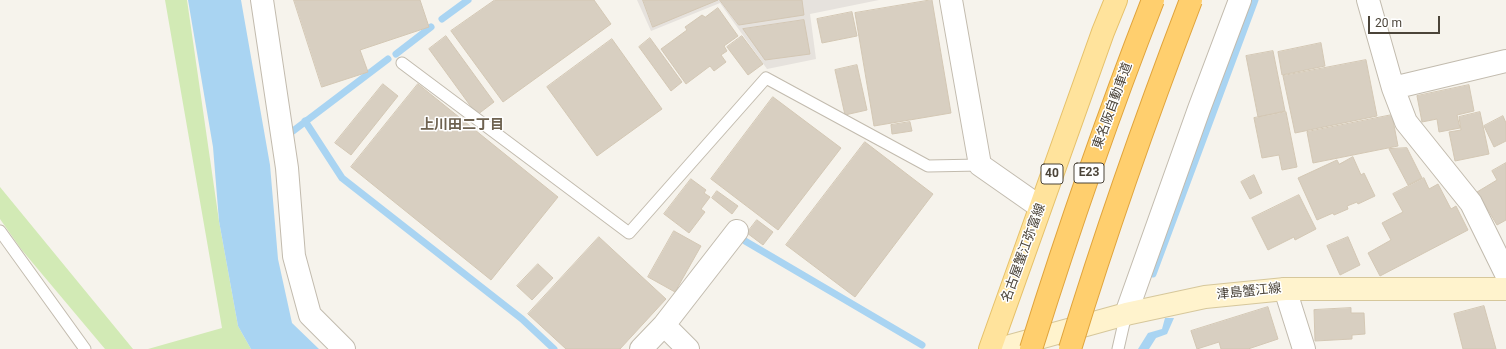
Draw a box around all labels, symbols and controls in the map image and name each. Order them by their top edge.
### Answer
scale bar [1370,8,1442,34]
text: 20 m [1375,16,1402,30]
street label: 東名阪自動車道 [1090,61,1136,151]
district label: 上川田二丁目 [420,117,504,133]
road number: E23 [1074,163,1104,183]
road number: 40 [1041,164,1063,184]
street label: 名古屋蟹江弥富線 [999,201,1049,305]
street label: 津島蟹江線 [1216,281,1282,303]

